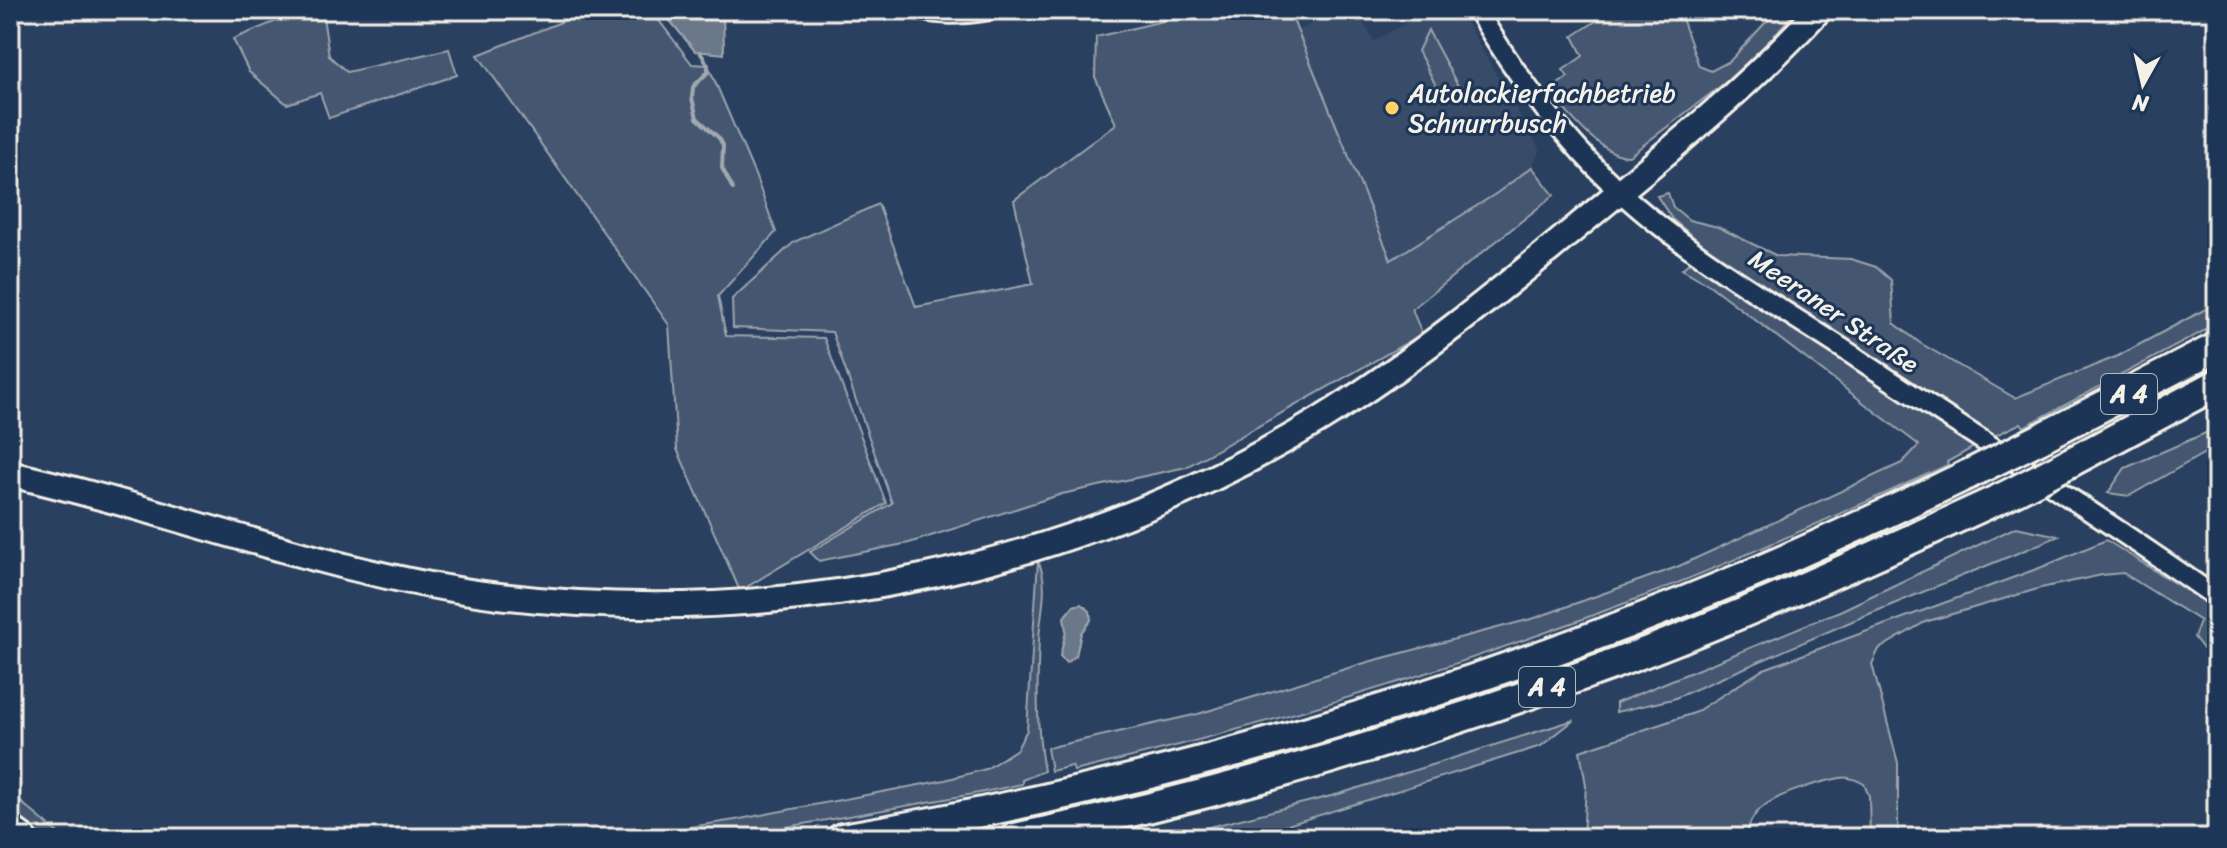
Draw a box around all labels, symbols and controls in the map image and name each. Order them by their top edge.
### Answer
north arrow [2103,44,2183,124]
place label: Autolackierfachbetrieb Schnurrbusch [1407,70,1676,146]
text: N [2129,83,2152,124]
marker: Autolackierfachbetrieb Schnurrbusch [1383,99,1401,117]
street label: Meeraner Straße [1739,236,1929,386]
road number: A 4 [2101,374,2157,414]
road number: A 4 [1519,667,1575,707]

